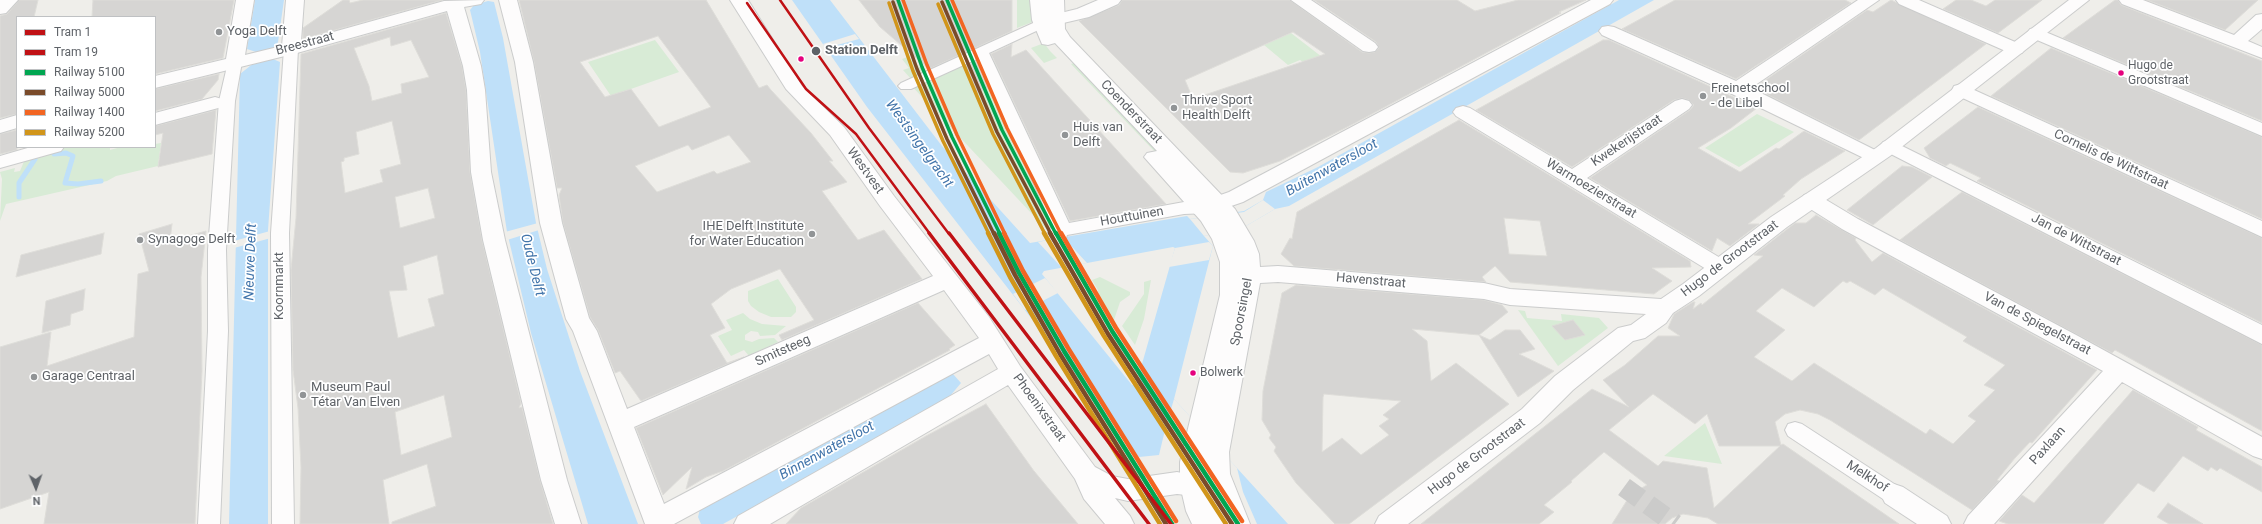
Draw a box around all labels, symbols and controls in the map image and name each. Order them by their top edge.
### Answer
legend [16,16,156,148]
place label: Yoga Delft [227,24,287,40]
text: Tram 1 [54,25,91,39]
marker: Yoga Delft [214,27,224,37]
street label: Breestraat [274,29,336,59]
place label: Station Delft [825,43,898,59]
text: Tram 19 [54,45,98,59]
marker: Station Delft [810,45,822,57]
unlabelled marker [796,54,806,64]
place label: Hugo de Grootstraat [2128,59,2189,87]
text: Railway 5100 [54,65,125,79]
marker: Hugo de Grootstraat [2116,68,2126,78]
street label: Coenderstraat [1097,77,1165,147]
place label: Freinetschool - de Libel [1711,81,1789,112]
text: Railway 5000 [54,85,125,99]
marker: Freinetschool - de Libel [1698,91,1708,101]
place label: Thrive Sport Health Delft [1182,93,1252,124]
water label: Westsingelgracht [881,97,957,191]
marker: Thrive Sport Health Delft [1169,103,1179,113]
text: Railway 1400 [54,105,125,119]
street label: Kwekerijstraat [1589,112,1665,170]
place label: Huis van Delft [1073,120,1123,151]
text: Railway 5200 [54,125,125,139]
street label: Cornelis de Wittstraat [2051,127,2171,193]
marker: Huis van Delft [1060,130,1070,140]
water label: Buitenwatersloot [1283,136,1381,200]
street label: Westvest [843,145,887,197]
street label: Warmoezierstraat [1543,156,1639,222]
street label: Houttuinen [1099,204,1165,230]
street label: Jan de Wittstraat [2028,211,2124,269]
street label: Hugo de Grootstraat [1678,217,1782,301]
place label: IHE Delft Institute for Water Education [690,219,804,250]
water label: Nieuwe Delft [241,223,261,301]
marker: IHE Delft Institute for Water Education [807,229,817,239]
place label: Synagoge Delft [148,232,236,248]
water label: Oude Delft [516,232,548,298]
marker: Synagoge Delft [135,235,145,245]
street label: Koornmarkt [272,252,288,320]
street label: Havenstraat [1335,270,1407,292]
street label: Spoorsingel [1228,277,1256,347]
street label: Van de Spiegelstraat [1981,289,2093,359]
street label: Smitsteeg [753,332,813,370]
place label: Bolwerk [1200,366,1243,380]
marker: Bolwerk [1188,368,1198,378]
place label: Garage Centraal [42,369,135,385]
street label: Phoenixstraat [1009,371,1069,445]
marker: Garage Centraal [29,372,39,382]
place label: Museum Paul Tétar Van Elven [311,380,400,411]
marker: Museum Paul Tétar Van Elven [298,390,308,400]
street label: Hugo de Grootstraat [1425,415,1529,499]
water label: Binnenwatersloot [777,418,877,484]
street label: Paxlaan [2027,424,2069,468]
street label: Melkhof [1843,458,1891,496]
north arrow [16,468,56,508]
text: N [32,494,41,507]

